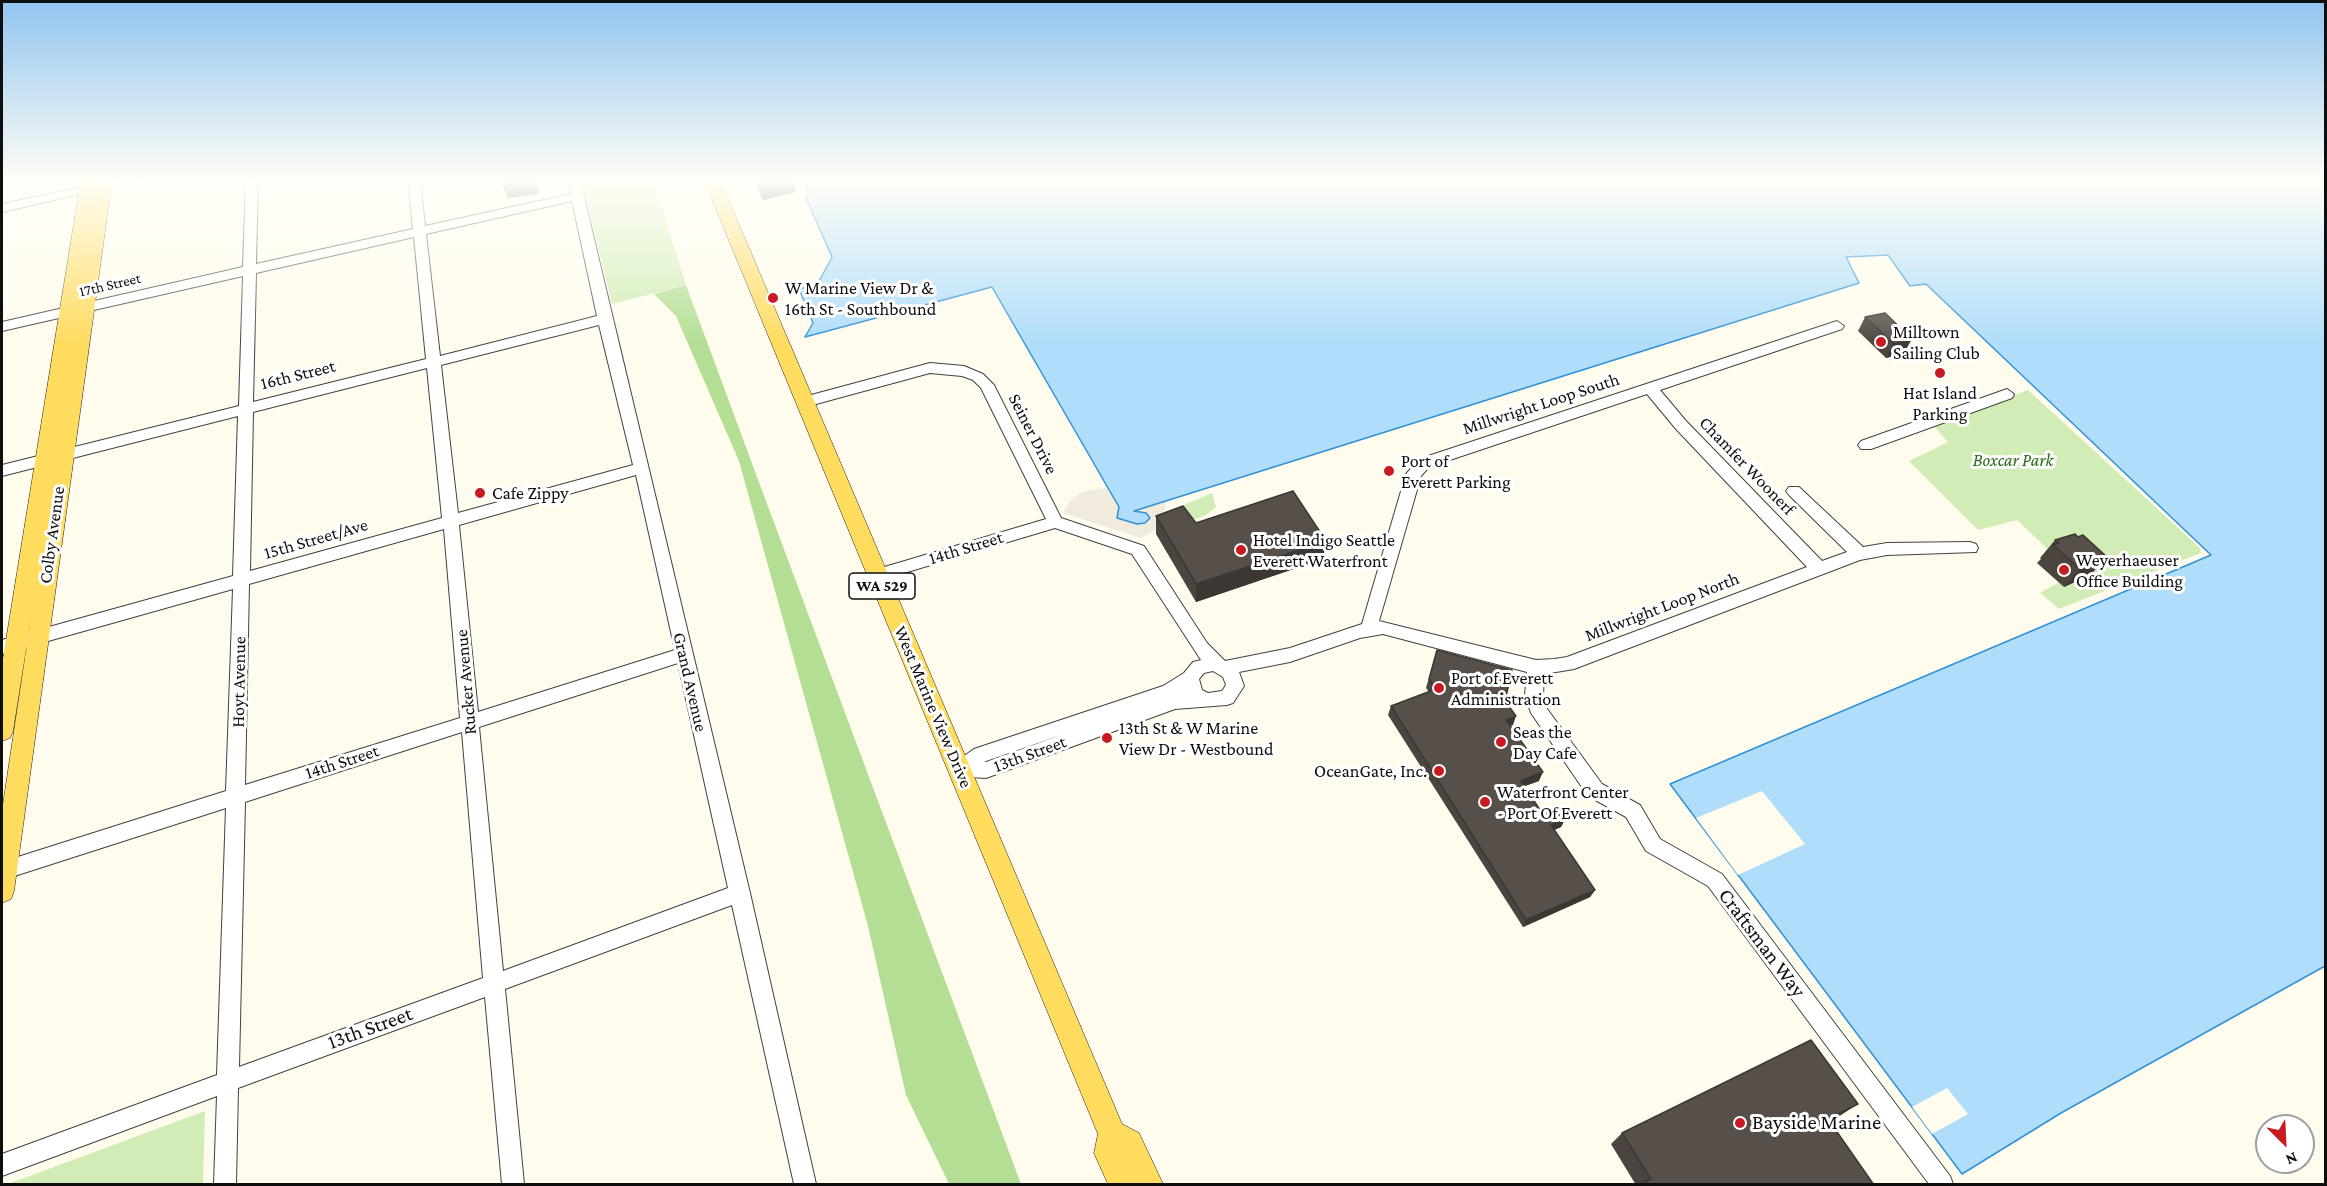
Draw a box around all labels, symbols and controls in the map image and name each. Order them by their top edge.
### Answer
street label: 17th Street [77,269,143,301]
place label: W Marine View Dr & 16th St - Southbound [785,277,936,320]
marker: W Marine View Dr & 16th St - Southbound [766,291,780,305]
place label: Milltown Sailing Club [1893,321,1980,364]
marker: Milltown Sailing Club [1874,335,1888,349]
street label: 16th Street [258,355,338,395]
marker: Hat Island Parking [1933,366,1947,380]
street label: Millwright Loop South [1460,368,1622,440]
place label: Hat Island Parking [1903,382,1977,424]
street label: Seiner Drive [1004,390,1062,478]
street label: Chamfer Woonerf [1694,412,1800,520]
park label: Boxcar Park [1973,449,2053,471]
place label: Port of Everett Parking [1401,450,1511,492]
marker: Port of Everett Parking [1382,464,1396,478]
place label: Cafe Zippy [492,482,569,504]
street label: Colby Avenue [34,485,70,585]
marker: Cafe Zippy [473,486,487,500]
street label: 15th Street/Ave [262,514,370,564]
street label: 14th Street [926,527,1006,569]
place label: Hotel Indigo Seattle Everett Waterfront [1253,529,1395,572]
marker: Hotel Indigo Seattle Everett Waterfront [1234,543,1248,557]
place label: Weyerhaeuser Office Building [2076,549,2183,592]
marker: Weyerhaeuser Office Building [2057,563,2071,577]
street label: Millwright Loop North [1582,568,1742,646]
road number: WA 529 [849,573,915,599]
street label: West Marine View Drive [889,623,977,791]
street label: Rucker Avenue [451,628,481,736]
street label: Grand Avenue [668,630,712,734]
street label: Hoyt Avenue [227,636,251,728]
place label: Port of Everett Administration [1451,667,1561,710]
marker: Port of Everett Administration [1432,681,1446,695]
place label: 13th St & W Marine View Dr - Westbound [1119,717,1273,760]
place label: Seas the Day Cafe [1513,721,1577,764]
street label: 13th Street [991,731,1069,777]
marker: 13th St & W Marine View Dr - Westbound [1100,731,1114,745]
marker: Seas the Day Cafe [1494,735,1508,749]
street label: 14th Street [302,740,382,784]
place label: OceanGate, Inc. [1314,760,1427,782]
marker: OceanGate, Inc. [1432,764,1446,778]
place label: Waterfront Center - Port Of Everett [1497,781,1629,824]
marker: Waterfront Center - Port Of Everett [1478,795,1492,809]
street label: Craftsman Way [1713,884,1811,1002]
street label: 13th Street [324,1001,416,1055]
place label: Bayside Marine [1752,1110,1881,1136]
north arrow [2255,1114,2315,1174]
marker: Bayside Marine [1733,1116,1747,1130]
text: N [2283,1149,2300,1169]

